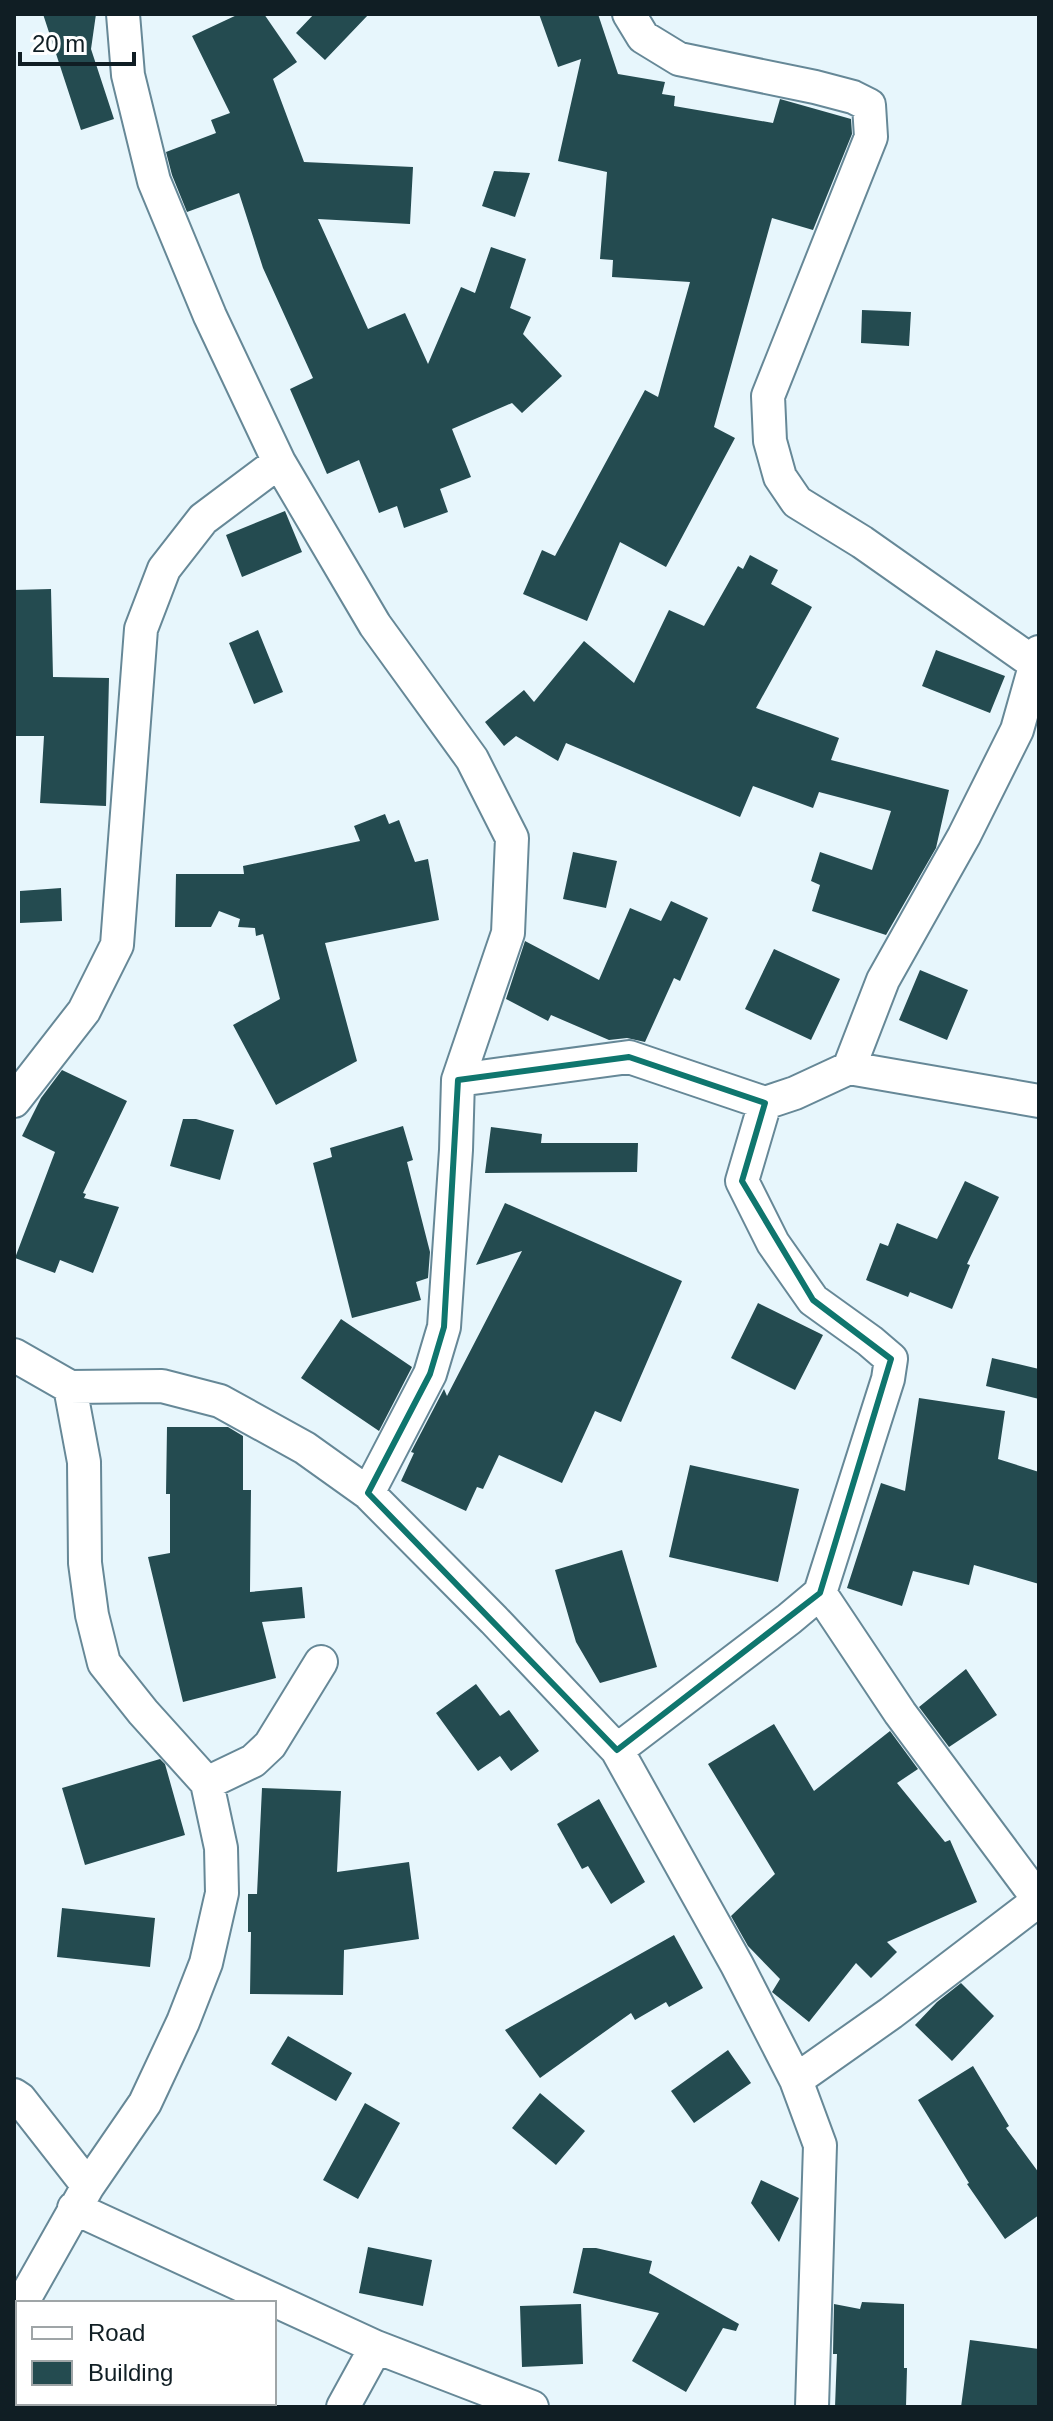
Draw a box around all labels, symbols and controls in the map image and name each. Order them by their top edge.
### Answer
scale bar [20,16,134,66]
text: 20 m [32,30,85,57]
legend [16,2301,276,2405]
text: Road [88,2319,145,2346]
text: Building [88,2359,173,2386]

